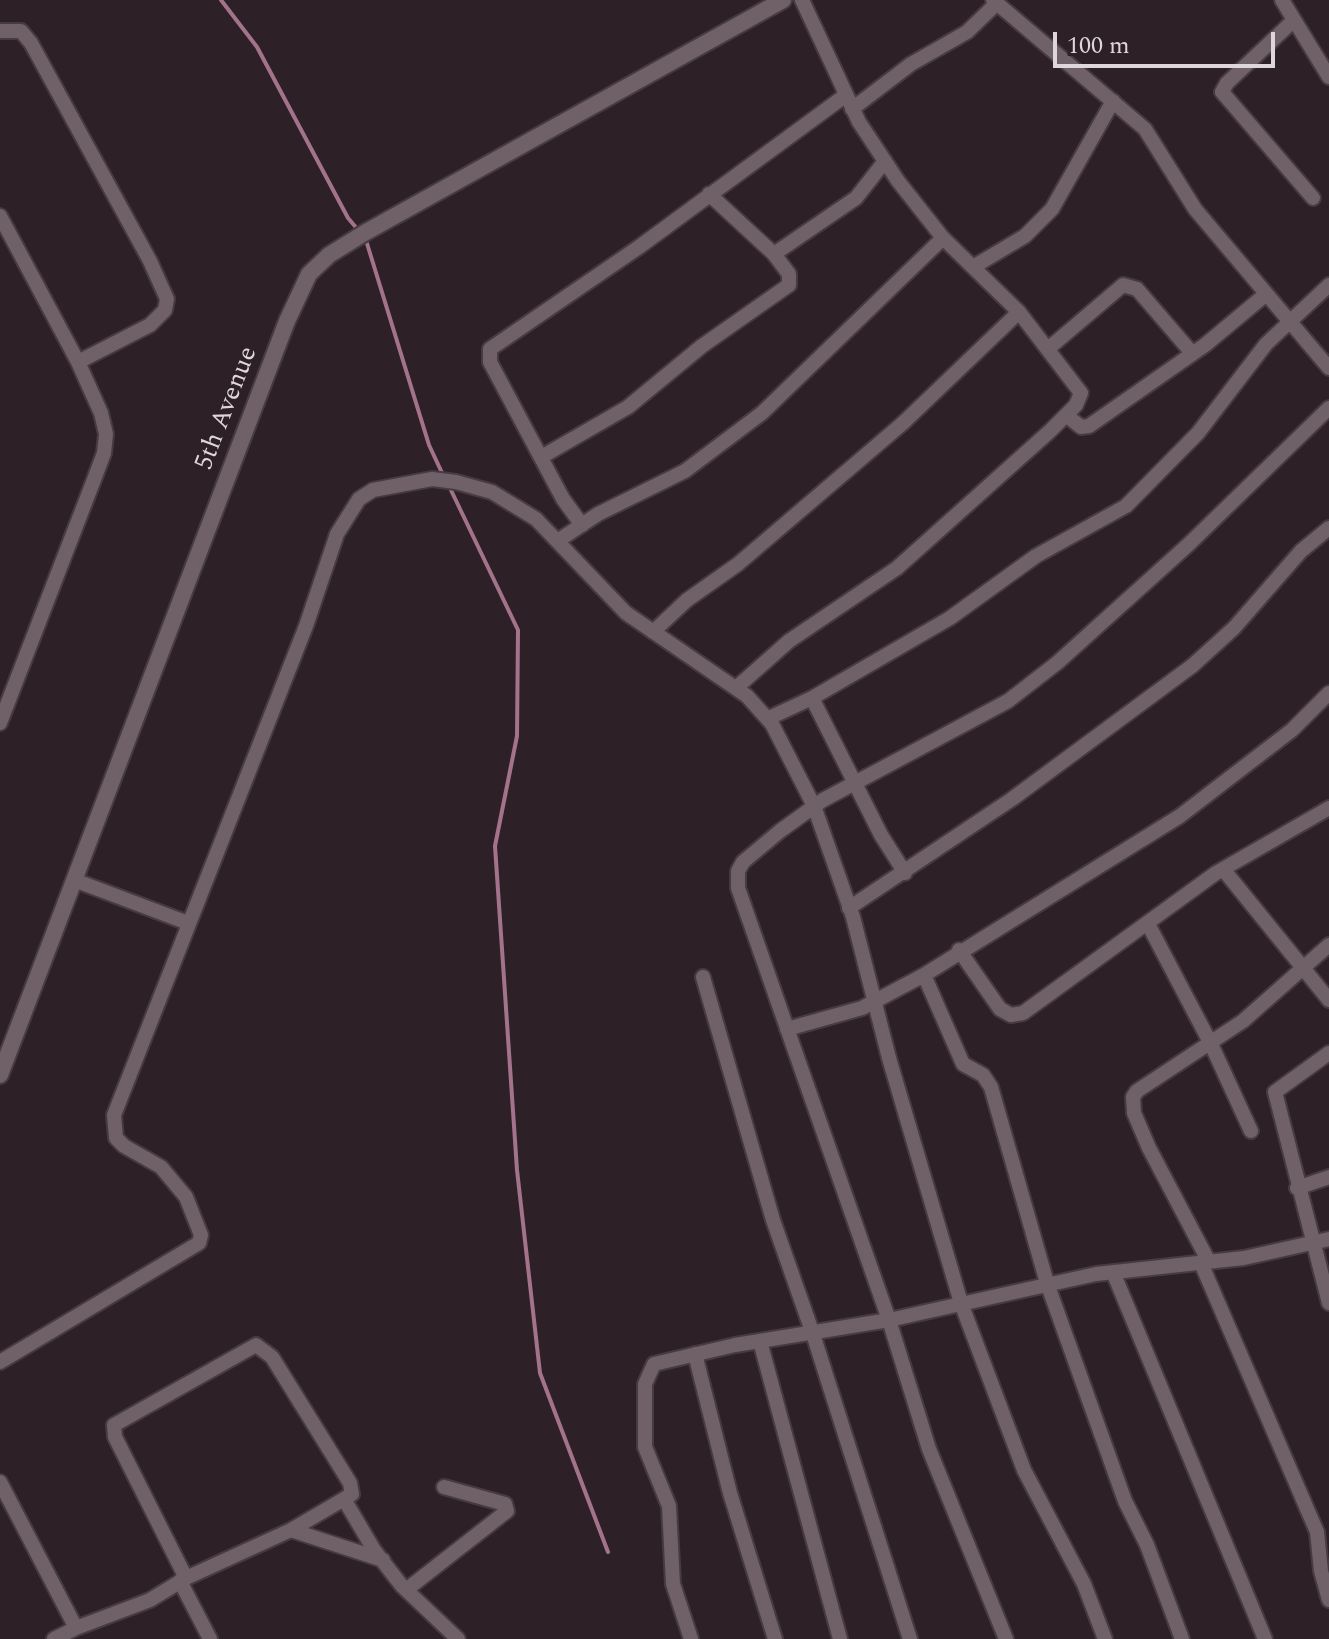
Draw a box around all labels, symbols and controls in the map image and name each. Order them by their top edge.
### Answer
scale bar [1057,16,1279,66]
text: 100 m [1067,28,1130,64]
street label: 5th Avenue [190,343,266,475]

